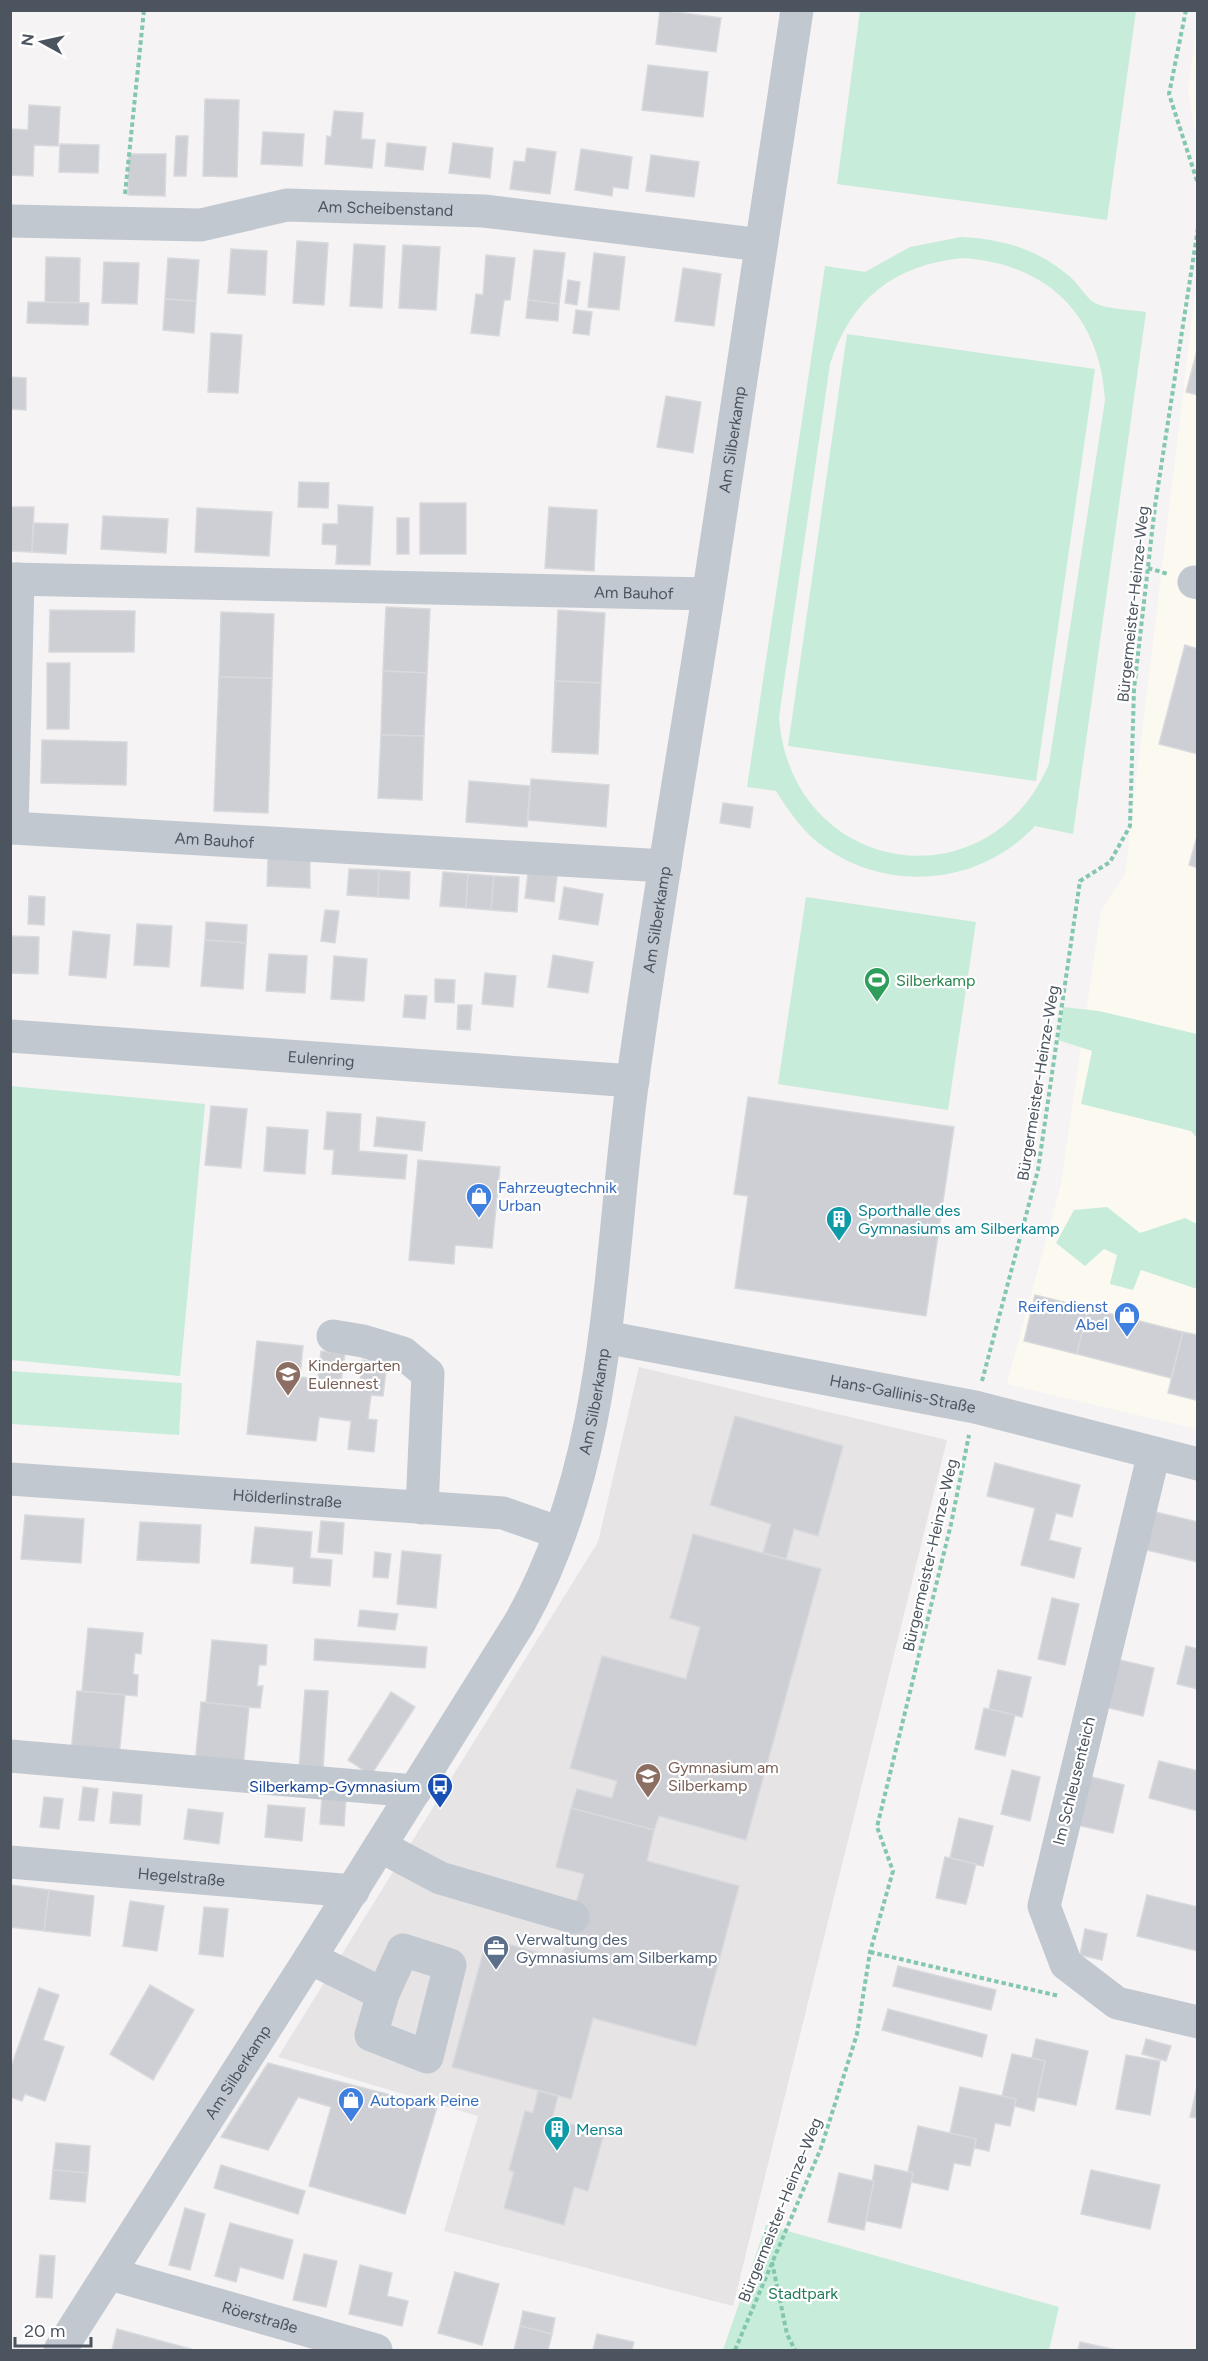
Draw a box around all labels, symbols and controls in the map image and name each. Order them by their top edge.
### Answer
north arrow [12,12,72,72]
text: N [17,33,38,47]
street label: Am Scheibenstand [318,196,454,220]
street label: Am Silberkamp [714,385,749,494]
street label: Bürgermeister-Heinze-Weg [1113,505,1153,703]
street label: Am Bauhof [594,582,674,603]
street label: Am Bauhof [174,828,255,852]
street label: Am Silberkamp [639,865,674,974]
sports icon: Silberkamp [862,965,892,1003]
place label: Silberkamp [896,971,975,990]
street label: Bürgermeister-Heinze-Weg [1013,984,1063,1182]
street label: Eulenring [287,1047,355,1070]
place label: Fahrzeugtechnik Urban [498,1178,617,1215]
shop icon: Fahrzeugtechnik Urban [464,1181,494,1219]
place label: Sporthalle des Gymnasiums am Silberkamp [858,1201,1060,1238]
building icon: Sporthalle des Gymnasiums am Silberkamp [824,1204,854,1242]
place label: Reifendienst Abel [1018,1297,1108,1334]
shop icon: Reifendienst Abel [1112,1300,1142,1338]
street label: Am Silberkamp [574,1347,613,1457]
place label: Kindergarten Eulennest [308,1356,401,1393]
school or university icon: Kindergarten Eulennest [273,1359,303,1397]
street label: Hans-Gallinis-Straße [828,1370,978,1417]
street label: Bürgermeister-Heinze-Weg [899,1457,961,1653]
street label: Hölderlinstraße [232,1485,343,1511]
street label: Im Schleusenteich [1049,1715,1099,1847]
place label: Gymnasium am Silberkamp [668,1758,779,1795]
school or university icon: Gymnasium am Silberkamp [633,1761,663,1799]
bus stop icon: Silberkamp-Gymnasium [425,1771,455,1809]
place label: Silberkamp-Gymnasium [249,1777,420,1796]
street label: Hegelstraße [137,1863,226,1890]
place label: Verwaltung des Gymnasiums am Silberkamp [516,1930,718,1967]
office icon: Verwaltung des Gymnasiums am Silberkamp [481,1933,511,1971]
street label: Am Silberkamp [200,2021,274,2122]
shop icon: Autopark Peine [336,2085,366,2123]
place label: Autopark Peine [370,2091,479,2110]
building icon: Mensa [542,2114,572,2152]
street label: Bürgermeister-Heinze-Weg [734,2115,826,2305]
place label: Mensa [576,2120,623,2139]
park label: Stadtpark [768,2284,838,2303]
street label: Röerstraße [220,2297,301,2337]
scale bar [15,2310,92,2348]
text: 20 m [24,2320,65,2342]

